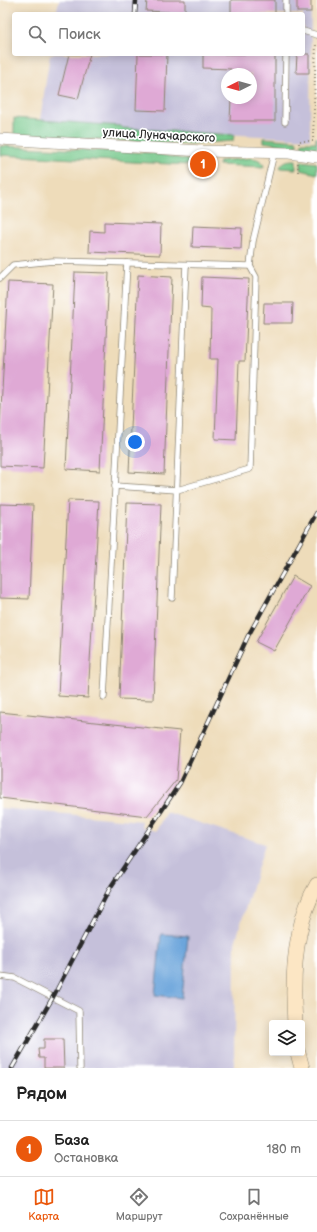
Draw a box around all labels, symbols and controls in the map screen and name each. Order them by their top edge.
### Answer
search box [12,12,305,56]
icon: search [26,23,48,45]
text: Поиск [58,25,101,44]
north arrow [221,68,257,104]
street label: улица Луначарского [102,125,216,146]
pin: 1 [190,149,216,179]
your location [125,432,145,452]
map controls [269,1020,305,1056]
button: layers [269,1020,305,1056]
text: Рядом [16,1084,67,1104]
text: База [54,1131,89,1150]
text: 1 [26,1141,32,1157]
text: 180 m [266,1141,301,1157]
text: Остановка [54,1150,119,1166]
tab: Карта [28,1186,59,1223]
tab: Маршрут [116,1186,163,1223]
tab: Сохранённые [219,1186,289,1223]

